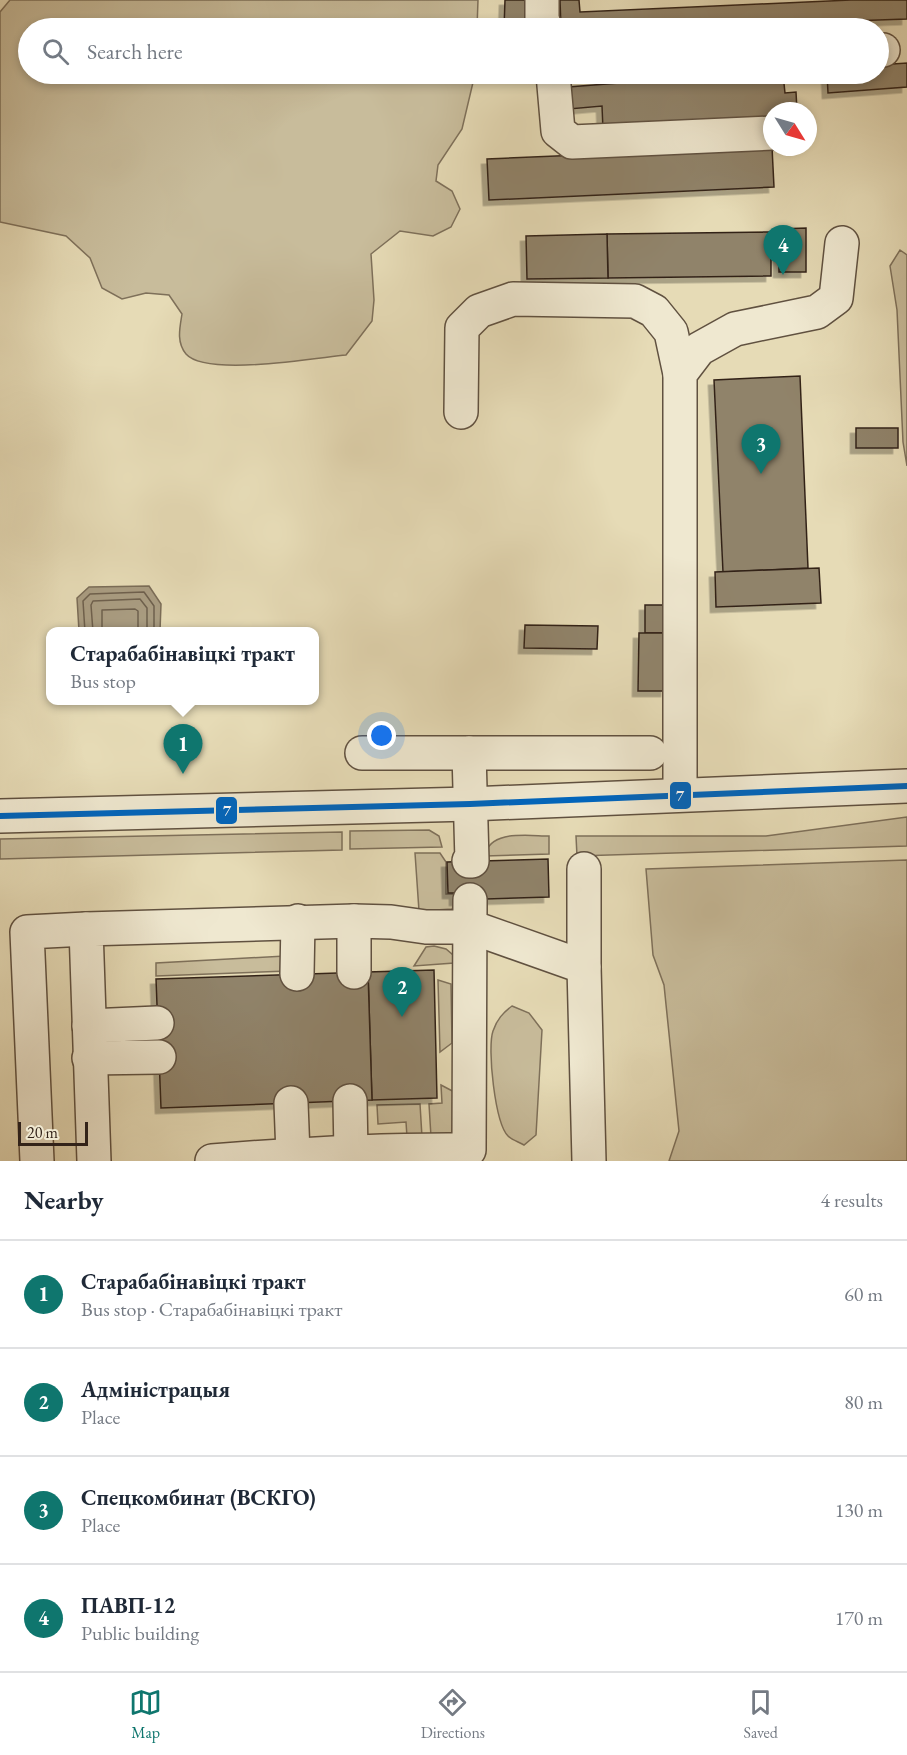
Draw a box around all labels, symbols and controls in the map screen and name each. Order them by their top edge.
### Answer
search box [18,18,889,84]
icon: search [39,35,72,68]
text: Search here [87,37,182,66]
north arrow [763,102,817,156]
pin: 4 [764,226,802,275]
pin: 3 [742,424,780,474]
popup [46,627,319,705]
text: Старабабінавіцкі тракт [70,639,295,668]
text: Bus stop [70,668,136,694]
your location [367,721,396,750]
pin: 1 [164,724,202,774]
line badge: 7 [669,781,692,810]
text: 7 [676,785,685,806]
line badge: 7 [215,796,238,825]
text: 7 [223,800,232,821]
pin: 2 [382,968,422,1017]
scale bar [18,1119,88,1146]
text: 20 m [27,1122,58,1143]
text: Nearby [24,1183,104,1217]
text: 4 results [820,1187,883,1213]
text: Старабабінавіцкі тракт [81,1267,306,1296]
text: 1 [38,1281,49,1307]
text: 60 m [844,1281,883,1307]
text: Bus stop · Старабабінавіцкі тракт [81,1296,342,1322]
text: Адміністрацыя [81,1375,230,1404]
text: 2 [38,1389,49,1415]
text: 80 m [844,1389,883,1415]
text: Place [81,1404,120,1430]
text: Спецкомбинат (ВСКГО) [81,1483,316,1512]
text: 3 [38,1497,49,1523]
text: 130 m [835,1497,883,1523]
text: Place [81,1512,120,1538]
text: ПАВП-12 [81,1591,175,1620]
text: 4 [38,1605,49,1631]
text: 170 m [835,1605,883,1631]
text: Public building [81,1620,199,1646]
tab: Map [129,1686,162,1743]
tab: Directions [421,1686,485,1743]
tab: Saved [743,1686,778,1743]

